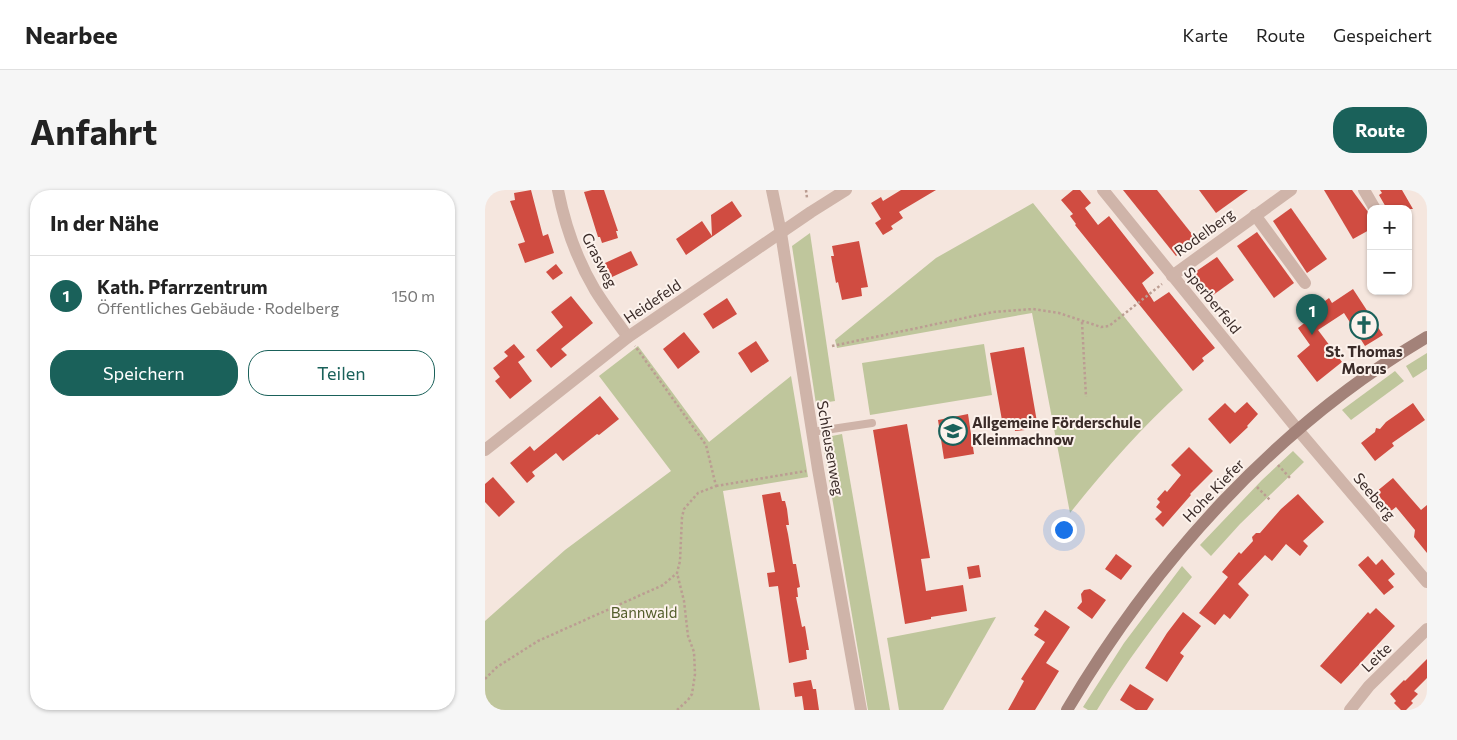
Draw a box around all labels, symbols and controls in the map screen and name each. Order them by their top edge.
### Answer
text: Nearbee [25,20,118,49]
text: Karte [1183,24,1228,46]
text: Route [1256,24,1305,46]
text: Gespeichert [1333,24,1432,46]
button: Route [1333,107,1427,153]
text: Anfahrt [30,109,157,152]
street label: Rodelberg [1170,204,1238,260]
map controls [1367,205,1412,295]
button: + [1367,205,1412,250]
text: In der Nähe [50,210,159,235]
street label: Grasweg [579,230,621,290]
button: − [1367,250,1412,295]
street label: Sperberfeld [1181,263,1245,337]
text: Kath. Pfarrzentrum [97,275,268,298]
street label: Heidefeld [620,275,684,327]
text: 1 [62,286,70,305]
text: 150 m [392,286,435,305]
pin: 1 [1296,294,1328,335]
text: Öffentliches Gebäude · Rodelberg [97,298,339,317]
church icon: St. Thomas Morus [1349,310,1379,340]
place label: St. Thomas Morus [1325,342,1403,377]
button: Speichern [50,350,238,396]
button: Teilen [248,350,435,396]
street label: Schleusenweg [814,399,848,497]
place label: Allgemeine Förderschule Kleinmachnow [972,413,1141,448]
school or university icon: Allgemeine Förderschule Kleinmachnow [938,416,968,446]
street label: Hohe Kiefer [1178,455,1248,525]
street label: Seeberg [1350,469,1400,523]
your location [1051,517,1077,543]
park label: Bannwald [611,603,677,621]
street label: Leite [1357,639,1395,675]

